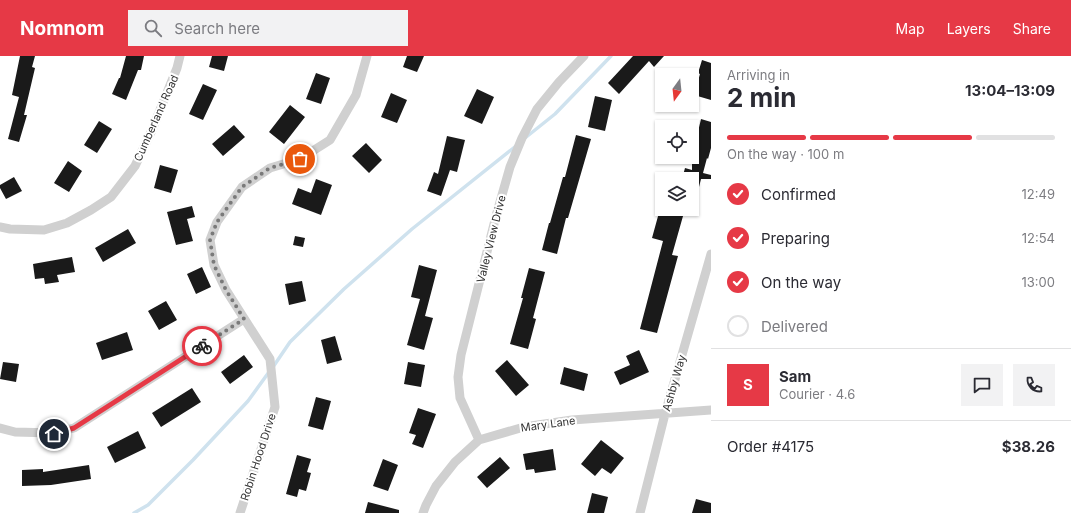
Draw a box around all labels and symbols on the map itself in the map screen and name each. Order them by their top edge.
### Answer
north arrow [655,68,699,112]
street label: Cumberland Road [131,73,181,163]
pin [283,142,317,176]
street label: Valley View Drive [473,194,509,284]
courier [182,326,222,366]
street label: Ashby Way [659,353,689,413]
street label: Robin Hood Drive [237,412,279,502]
street label: Mary Lane [520,413,576,435]
pin [37,417,71,451]

